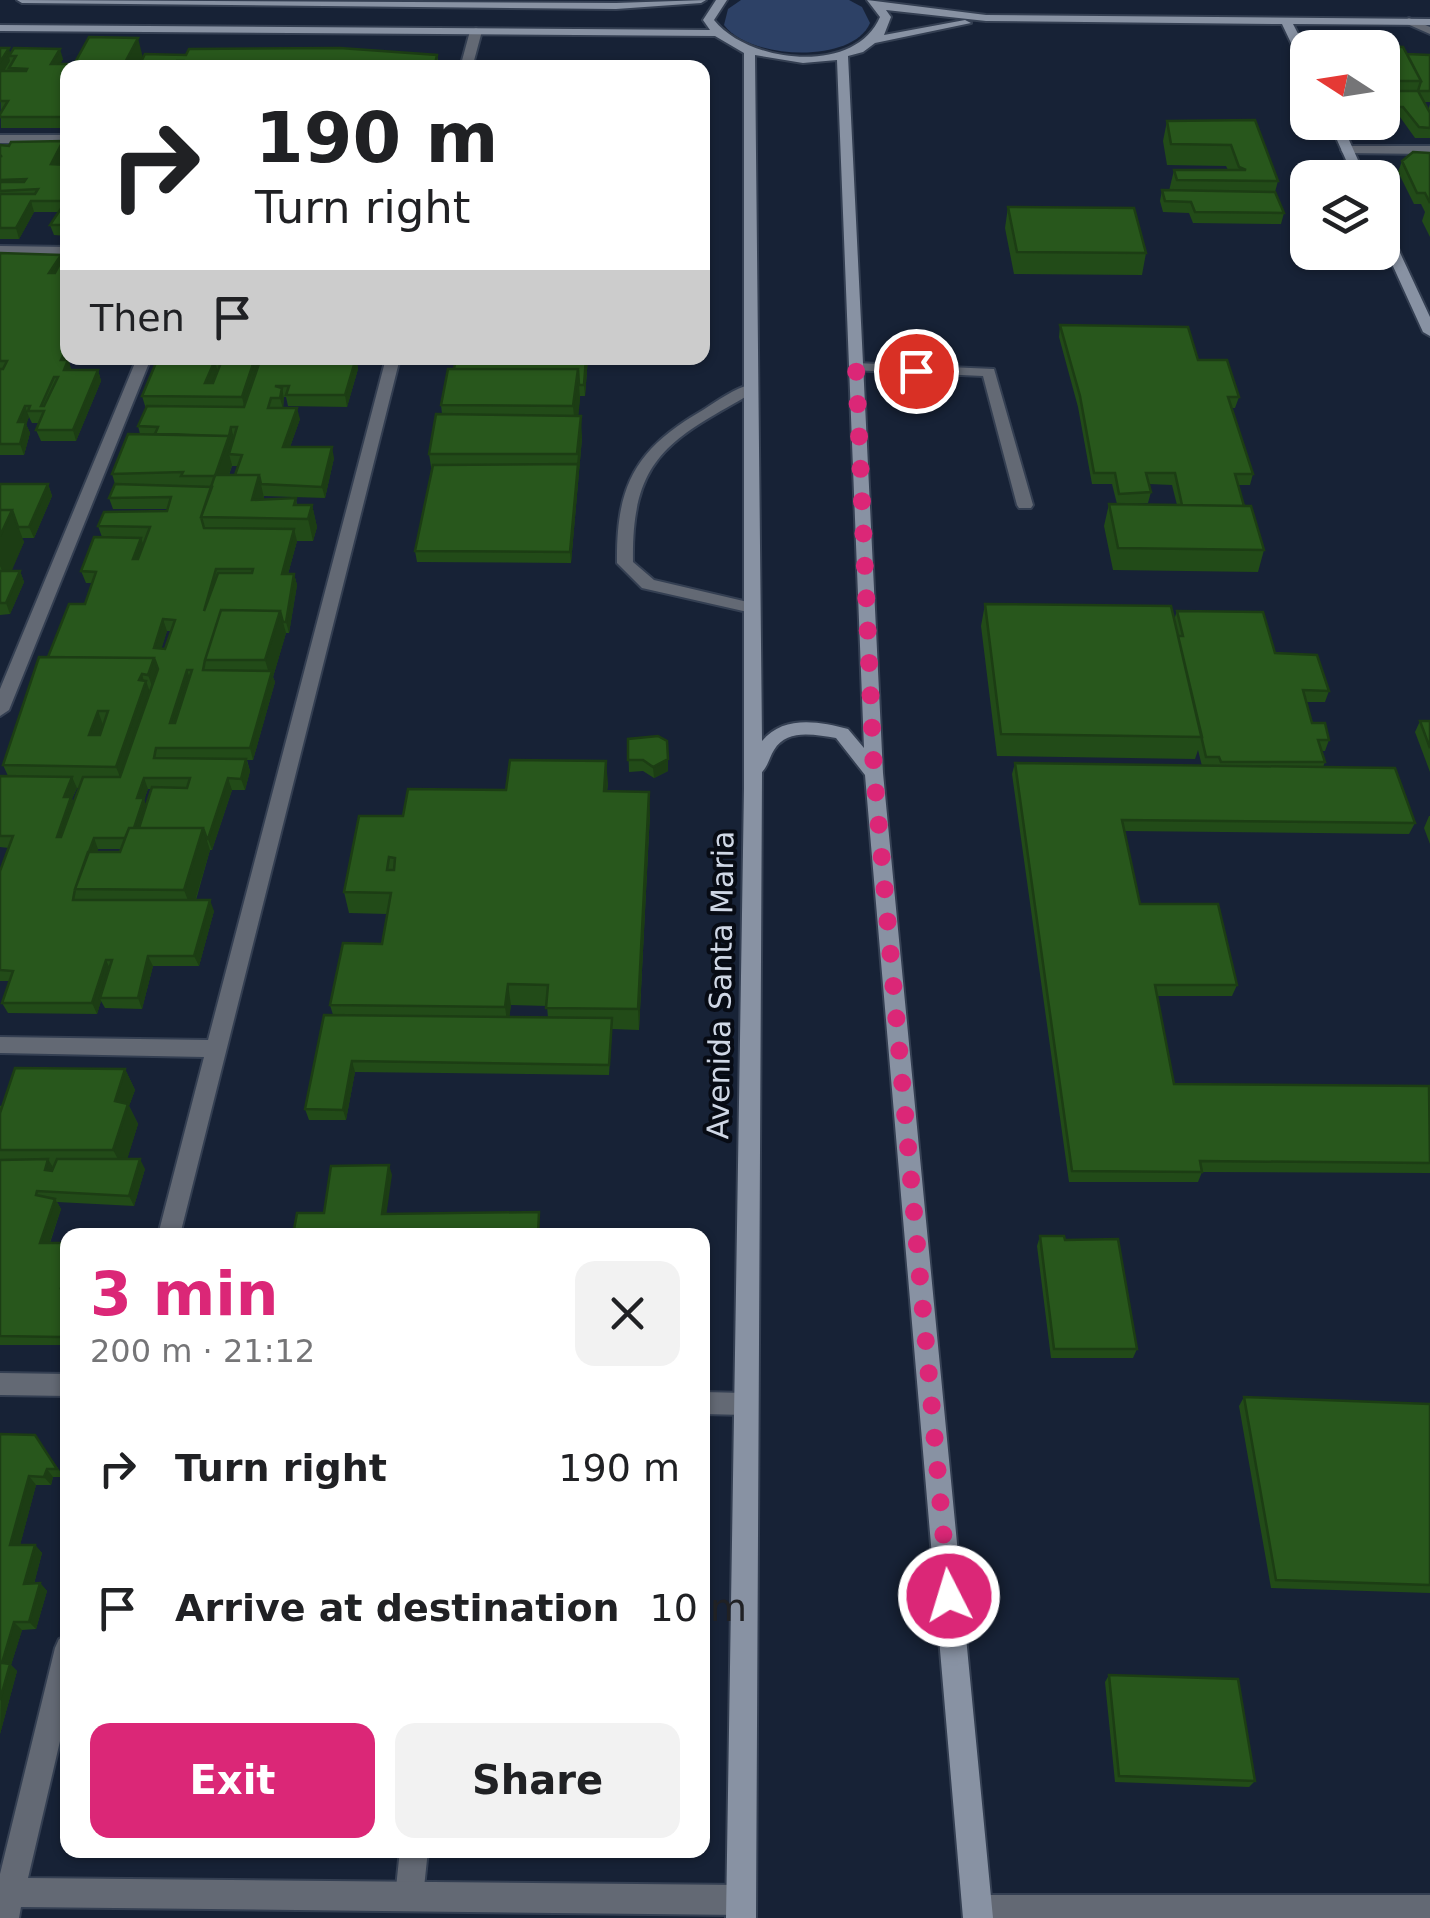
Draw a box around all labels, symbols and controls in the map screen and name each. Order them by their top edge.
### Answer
north arrow [1290,30,1400,140]
map controls [1290,30,1400,270]
text: 190 m [255,97,498,179]
icon: right [90,100,220,230]
button: layers [1290,160,1400,270]
text: Turn right [255,181,470,234]
icon: arrive [205,290,260,345]
text: Then [90,296,185,340]
pin [874,329,959,414]
icon: arrive [889,344,944,399]
street label: Avenida Santa Maria [700,830,741,1140]
text: 3 min [90,1259,278,1329]
button: close [575,1261,680,1366]
text: 200 m · 21:12 [90,1332,315,1370]
icon: right [90,1441,145,1496]
text: Turn right [175,1446,387,1490]
text: 190 m [558,1446,680,1490]
position arrow [897,1544,1001,1648]
icon: arrive [90,1581,145,1636]
text: Arrive at destination [175,1586,620,1630]
text: 10 m [650,1586,747,1630]
button: Exit [90,1723,375,1838]
button: Share [395,1723,680,1838]

